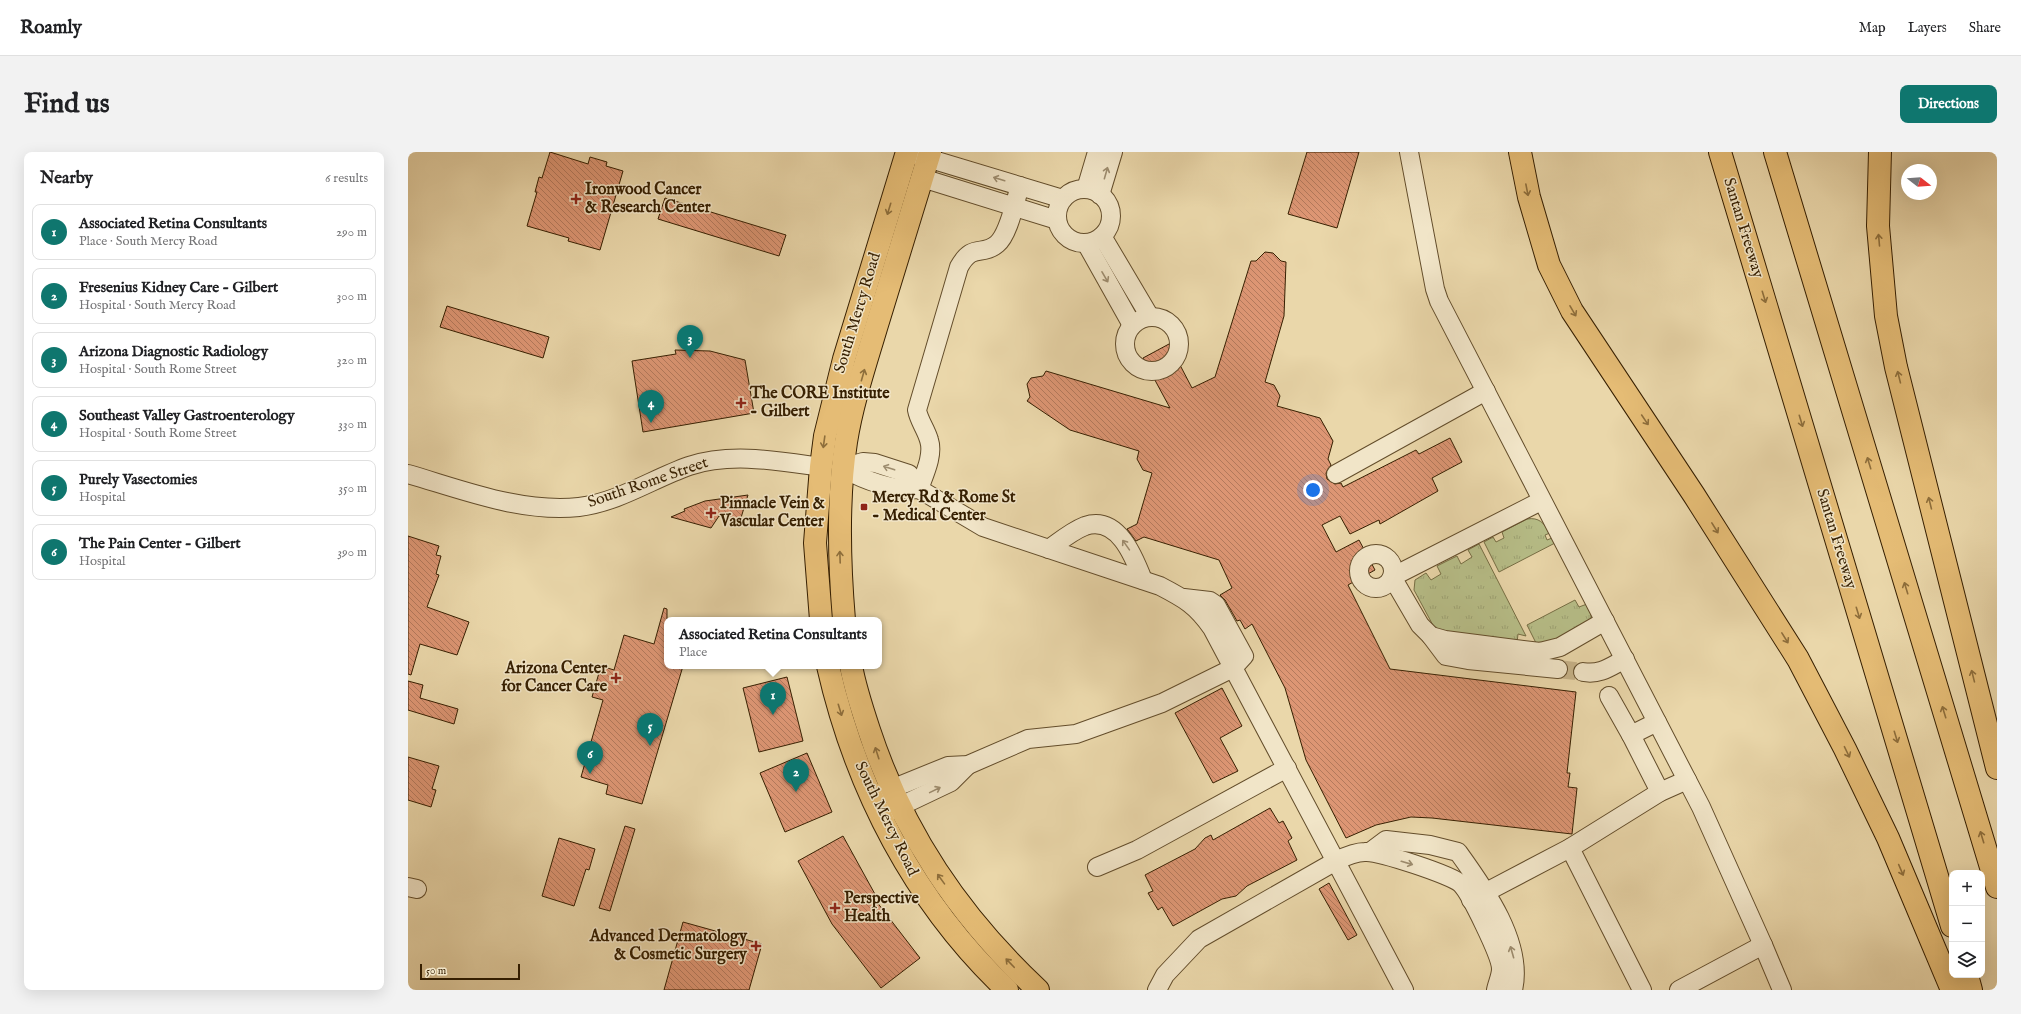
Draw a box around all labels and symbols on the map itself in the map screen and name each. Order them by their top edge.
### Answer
north arrow [1901,164,1937,200]
one-way arrow [1103,167,1110,180]
one-way arrow [993,175,1006,182]
street label: Santan Freeway [1718,176,1768,281]
place label: Ironwood Cancer & Research Center [585,180,711,218]
one-way arrow [1524,183,1532,196]
marker: Ironwood Cancer & Research Center [570,193,582,205]
one-way arrow [885,202,892,215]
one-way arrow [1875,233,1883,246]
street label: South Mercy Road [830,250,886,376]
one-way arrow [1102,271,1109,283]
one-way arrow [1761,290,1768,303]
one-way arrow [1569,305,1577,317]
pin: 3 [677,325,703,358]
one-way arrow [860,369,867,382]
one-way arrow [1894,371,1902,384]
place label: The CORE Institute - Gilbert [749,384,890,422]
pin: 4 [638,390,664,423]
marker: The CORE Institute - Gilbert [735,397,747,409]
one-way arrow [1641,414,1649,425]
one-way arrow [1798,414,1805,427]
one-way arrow [820,436,828,449]
street label: South Rome Street [585,453,711,513]
one-way arrow [1865,457,1872,470]
one-way arrow [882,464,895,471]
your location [1303,480,1323,500]
street label: Santan Freeway [1811,487,1861,592]
place label: Mercy Rd & Rome St - Medical Center [872,488,1016,526]
place label: Pinnacle Vein & Vascular Center [719,494,825,532]
one-way arrow [1925,497,1933,510]
marker: Mercy Rd & Rome St - Medical Center [859,502,869,512]
marker: Pinnacle Vein & Vascular Center [705,507,717,519]
one-way arrow [1712,522,1720,534]
one-way arrow [1122,540,1130,551]
one-way arrow [837,551,844,564]
one-way arrow [1902,581,1909,594]
one-way arrow [1855,606,1862,619]
one-way arrow [1781,632,1789,643]
place label: Arizona Center for Cancer Care [501,659,608,697]
one-way arrow [1969,670,1977,683]
marker: Arizona Center for Cancer Care [610,672,622,684]
pin: 1 [760,682,786,715]
one-way arrow [837,704,844,717]
one-way arrow [1940,706,1947,719]
pin: 5 [637,713,663,746]
one-way arrow [1892,731,1900,743]
pin: 6 [577,741,603,774]
one-way arrow [1844,746,1851,758]
one-way arrow [873,747,880,760]
street label: South Mercy Road [850,758,923,880]
pin: 2 [783,759,809,792]
one-way arrow [928,786,940,793]
one-way arrow [1978,830,1985,843]
one-way arrow [1400,860,1413,867]
one-way arrow [1898,864,1906,876]
one-way arrow [937,874,945,885]
place label: Perspective Health [844,889,919,927]
marker: Perspective Health [829,902,841,914]
place label: Advanced Dermatology & Cosmetic Surgery [589,927,748,965]
marker: Advanced Dermatology & Cosmetic Surgery [750,940,762,952]
one-way arrow [1508,945,1515,958]
one-way arrow [1005,958,1014,968]
scale bar [420,962,520,981]

